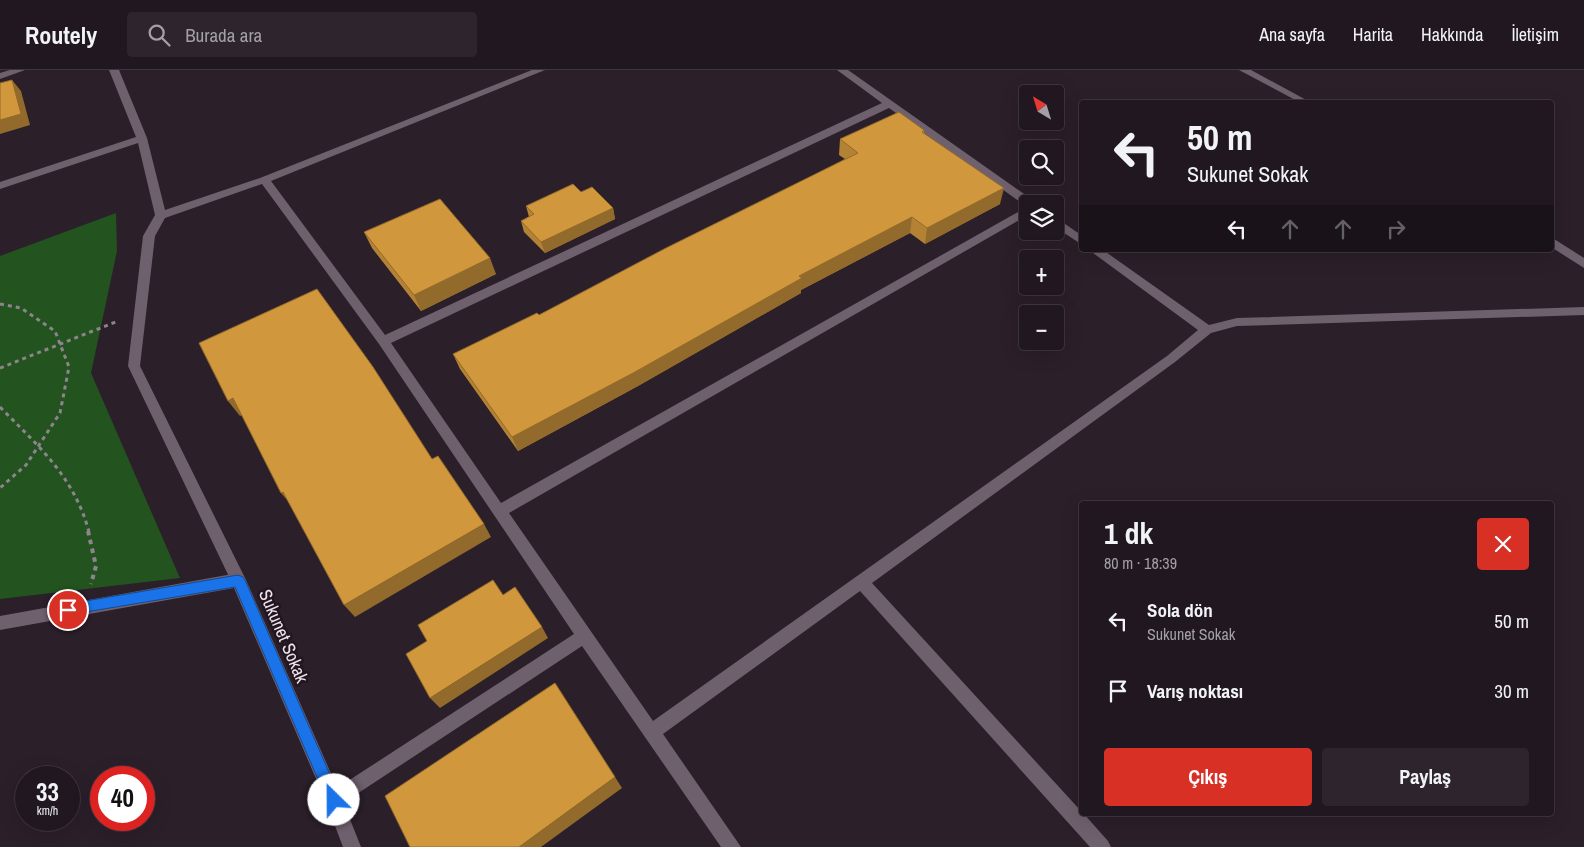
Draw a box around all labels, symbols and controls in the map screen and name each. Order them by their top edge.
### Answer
search box [127,12,477,57]
text: Routely [25,19,97,51]
icon: search [145,21,173,49]
text: Burada ara [185,22,262,48]
text: Ana sayfa [1259,22,1325,47]
text: Harita [1353,22,1393,47]
text: Hakkında [1421,22,1483,47]
text: İletişim [1511,22,1559,47]
north arrow [1019,85,1064,130]
map controls [1019,85,1064,350]
text: 50 m [1187,114,1252,161]
icon: left [1104,120,1169,185]
button: search [1019,140,1064,185]
text: Sukunet Sokak [1187,159,1308,189]
button: layers [1019,195,1064,240]
icon: left [1223,215,1251,243]
icon: ahead [1276,215,1304,243]
icon: ahead [1329,215,1357,243]
icon: right [1382,215,1410,243]
button: + [1019,250,1064,295]
button: − [1019,305,1064,350]
text: 1 dk [1104,513,1153,553]
button: close [1477,518,1529,570]
text: 80 m · 18:39 [1104,552,1177,574]
street label: Sukunet Sokak [253,585,315,687]
pin [47,589,89,631]
icon: arrive [54,596,82,624]
text: Sola dön [1147,597,1213,623]
icon: left [1104,607,1132,635]
text: 50 m [1494,608,1529,634]
text: Sukunet Sokak [1147,623,1235,645]
icon: arrive [1104,677,1132,705]
text: Varış noktası [1147,678,1243,704]
text: 30 m [1494,678,1529,704]
button: Çıkış [1104,748,1312,806]
button: Paylaş [1322,748,1529,806]
speed limit sign: 40 [90,766,155,831]
position arrow [307,773,359,825]
text: 33 [36,775,59,809]
text: km/h [37,803,58,819]

